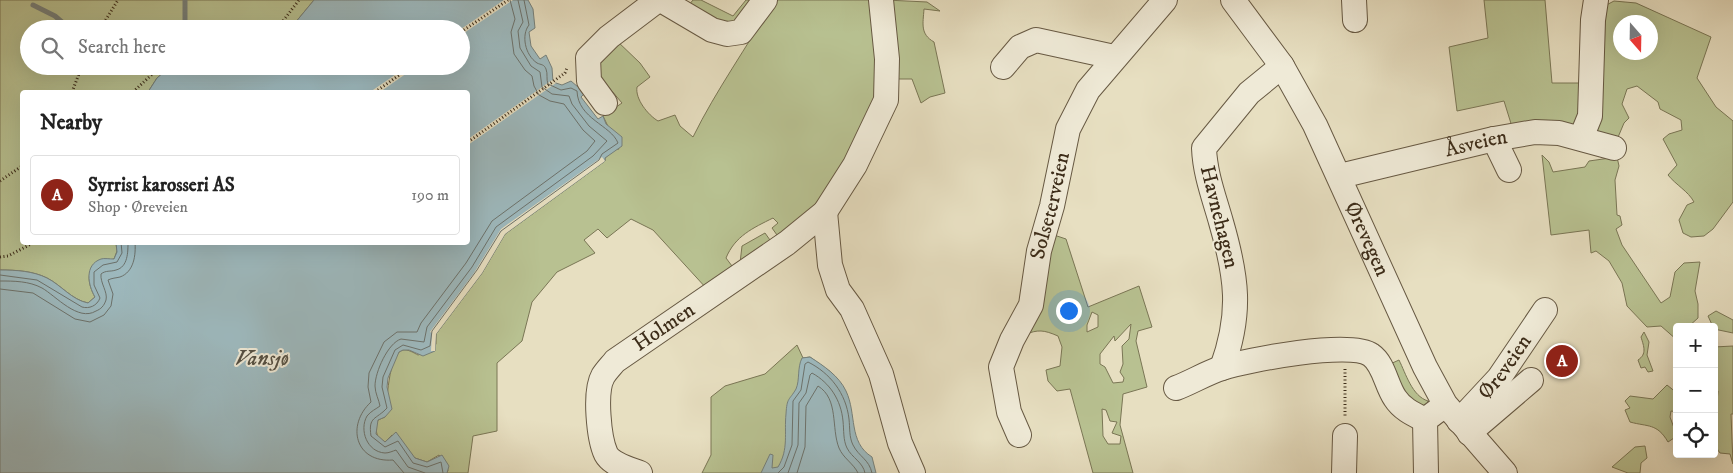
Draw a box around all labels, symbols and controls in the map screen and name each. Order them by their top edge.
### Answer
north arrow [1613,15,1658,60]
search box [20,20,470,75]
icon: search [38,34,66,62]
text: Search here [78,36,166,59]
text: Nearby [40,110,102,136]
street label: Åsveien [1442,124,1509,163]
street label: Solseterveien [1025,150,1076,261]
street label: Havnehagen [1194,163,1244,271]
text: Syrrist karosseri AS [88,174,235,197]
text: A [52,185,62,205]
text: 190 m [411,185,449,205]
text: Shop · Øreveien [88,197,188,217]
street label: Ørevegen [1339,198,1395,280]
street label: Holmen [628,297,700,358]
your location [1056,298,1082,324]
map controls [1673,323,1718,458]
button: + [1673,323,1718,368]
street label: Øreveien [1472,330,1538,405]
pin: A [1546,342,1578,380]
water label: Vansjø [235,345,289,372]
button: − [1673,368,1718,413]
button: locate [1673,413,1718,458]

